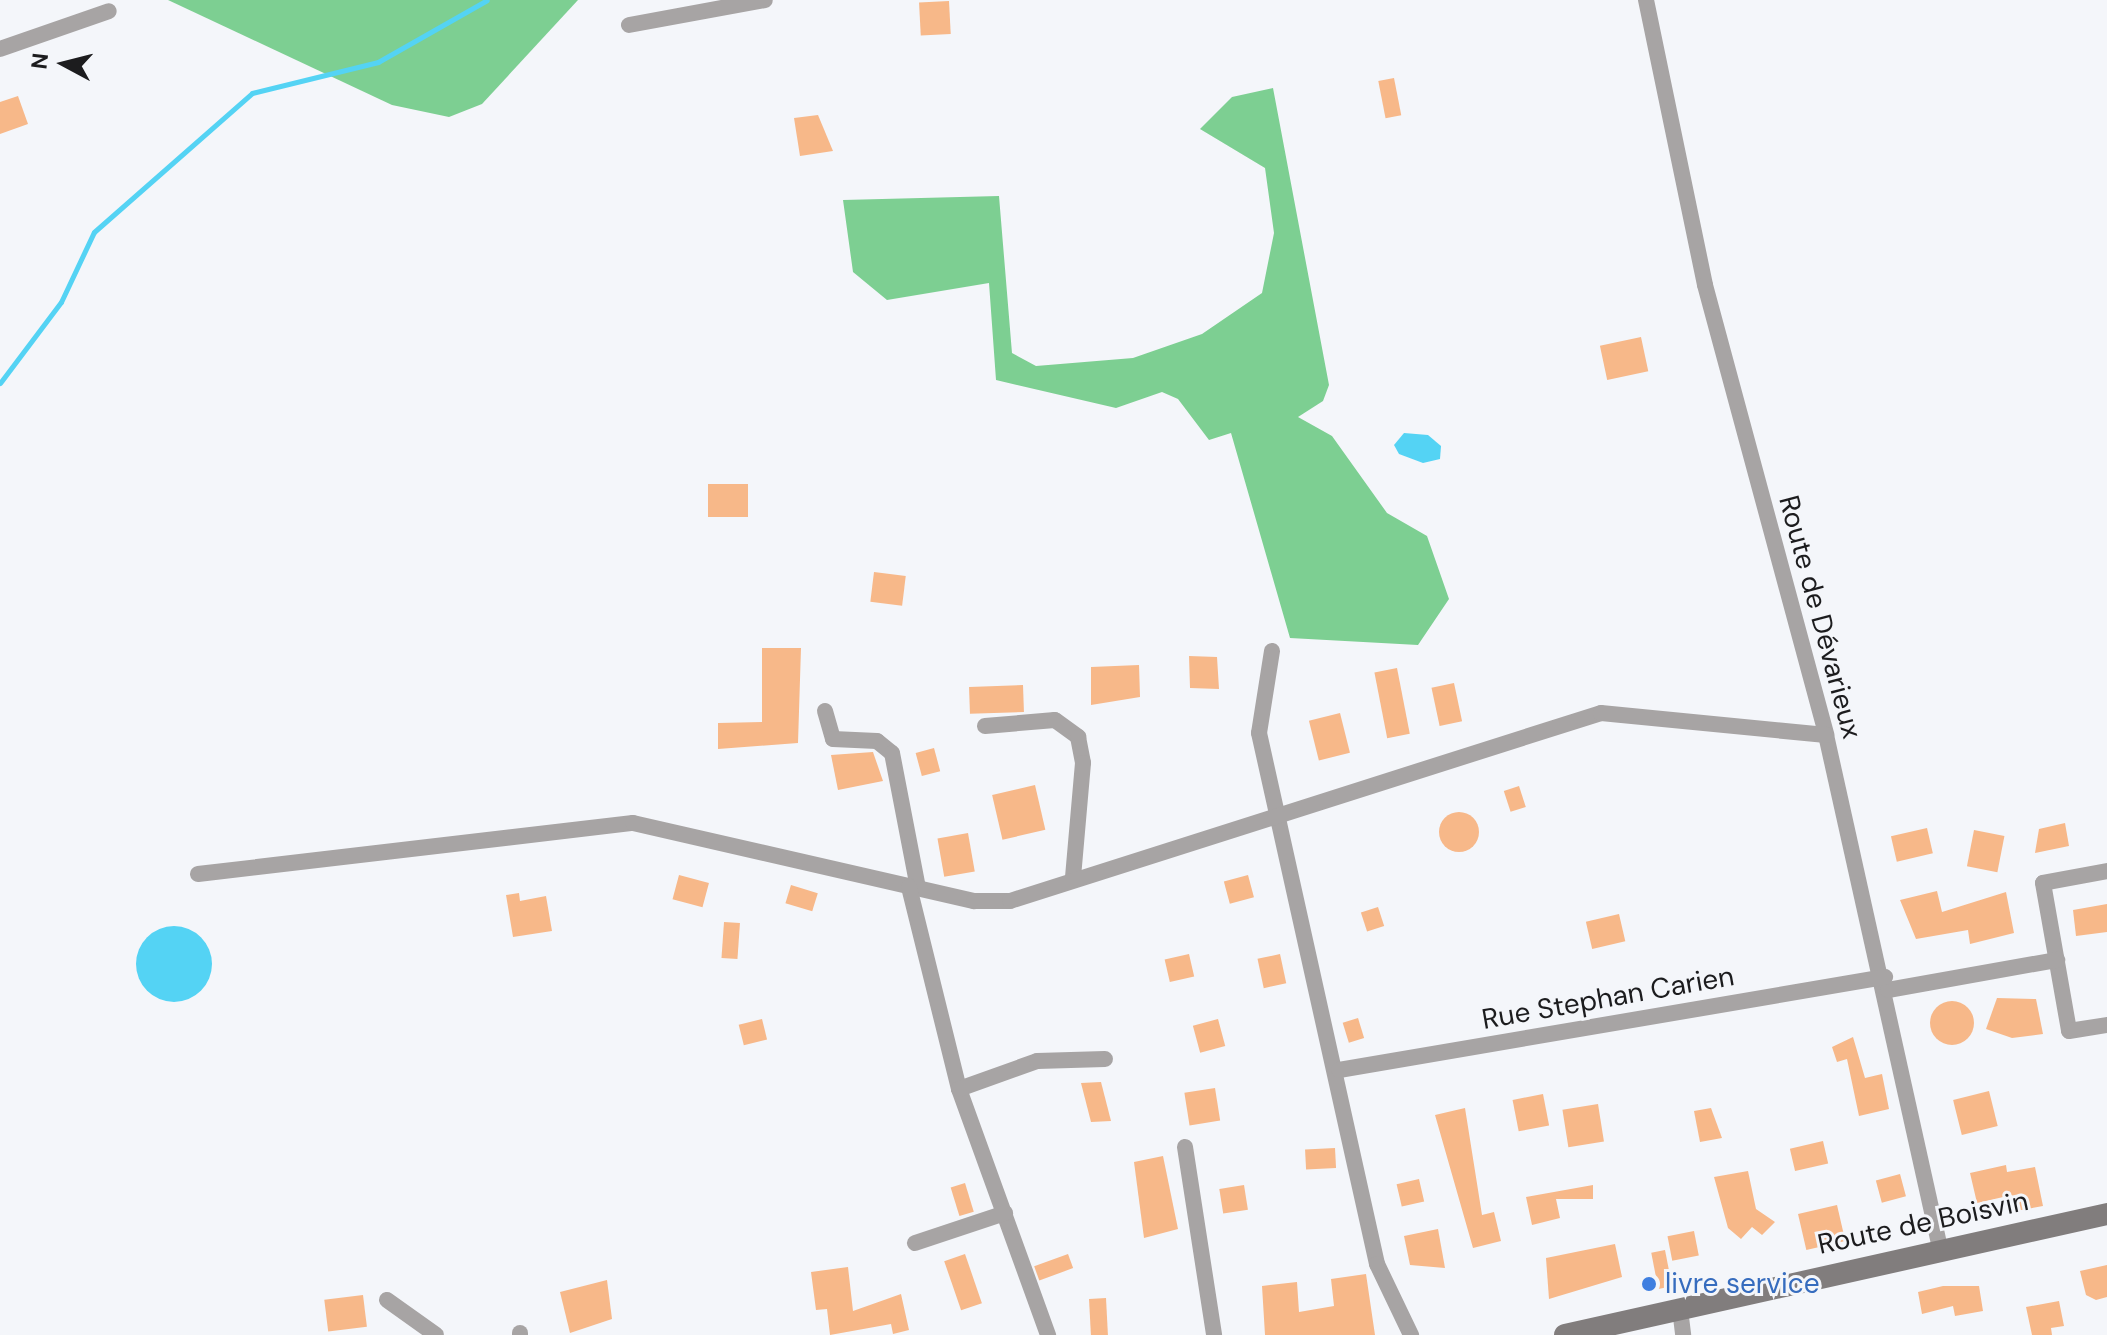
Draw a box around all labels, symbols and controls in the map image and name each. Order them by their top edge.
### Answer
north arrow [24,24,104,104]
text: N [24,51,55,71]
street label: Route de Dévarieux [1771,492,1869,742]
street label: Rue Stephan Carien [1479,959,1737,1037]
street label: Route de Boisvin [1815,1184,2031,1262]
place label: livre service [1665,1267,1820,1301]
marker: livre service [1640,1275,1658,1293]

